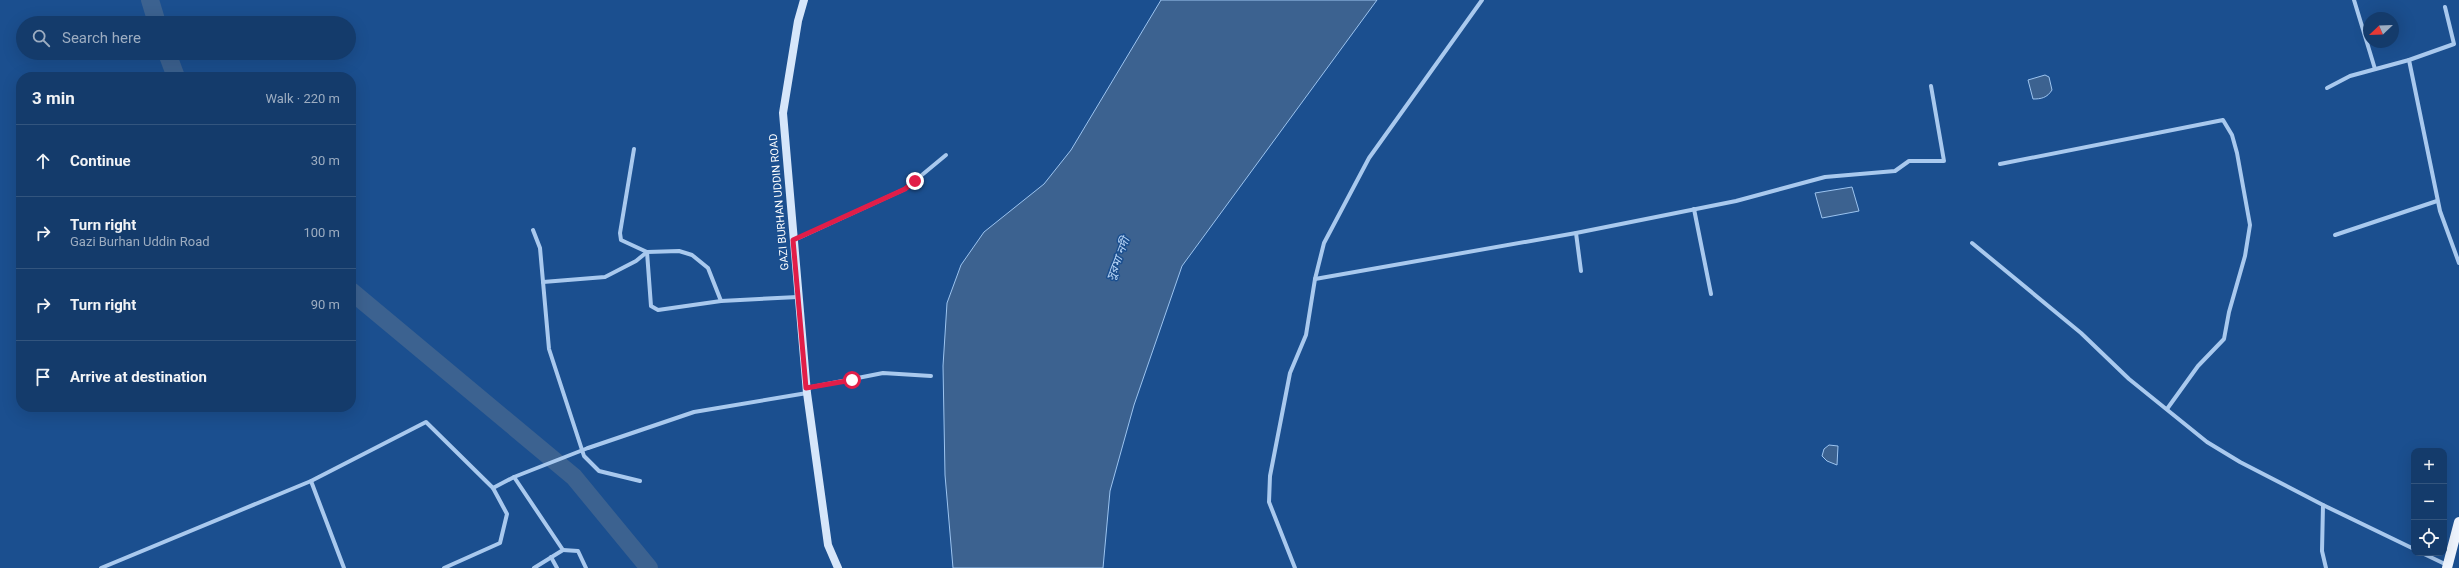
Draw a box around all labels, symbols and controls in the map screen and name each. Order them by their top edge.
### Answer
north arrow [2363,12,2399,48]
search box [16,16,356,60]
icon: search [30,27,52,49]
text: Search here [62,29,141,47]
text: 3 min [32,88,75,108]
text: Walk · 220 m [265,91,340,106]
street label: GAZI BURHAN UDDIN ROAD [767,133,791,271]
icon: ahead [32,150,54,172]
text: Continue [70,152,131,170]
text: 30 m [311,153,340,168]
route end [906,172,924,190]
text: Turn right [70,216,136,234]
icon: right [32,222,54,244]
text: 100 m [303,225,340,240]
water label: সুরমা নদী [1103,233,1134,283]
text: Gazi Burhan Uddin Road [70,234,210,249]
icon: right [32,294,54,316]
text: Turn right [70,296,136,314]
text: 90 m [311,297,340,312]
icon: arrive [32,366,54,388]
text: Arrive at destination [70,368,207,386]
route start [843,371,861,389]
map controls [2411,448,2447,556]
button: + [2411,448,2447,484]
button: − [2411,484,2447,520]
button: locate [2411,520,2447,556]

